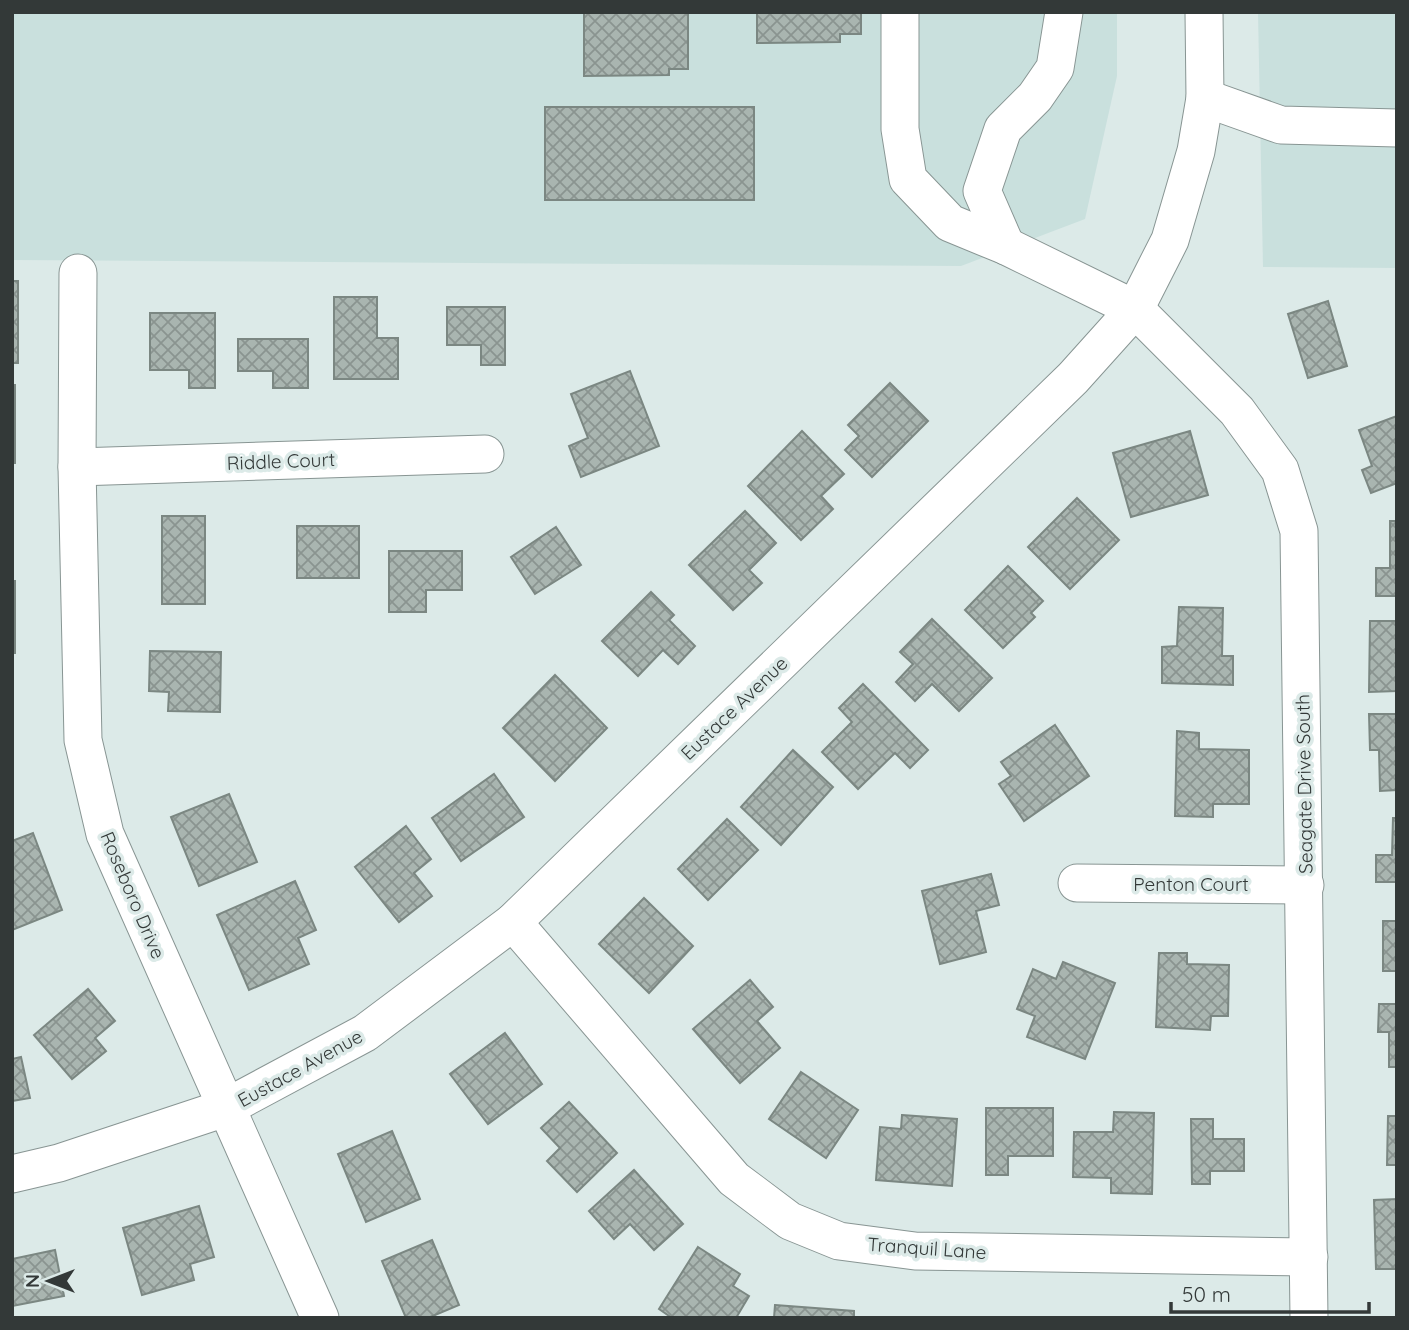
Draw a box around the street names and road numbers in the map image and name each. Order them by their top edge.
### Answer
street label: Riddle Court [226,447,336,475]
street label: Eustace Avenue [676,651,792,765]
street label: Seagate Drive South [1290,694,1318,874]
street label: Roseboro Drive [95,828,171,962]
street label: Penton Court [1133,872,1249,896]
street label: Eustace Avenue [233,1024,367,1112]
street label: Tranquil Lane [867,1232,987,1264]

